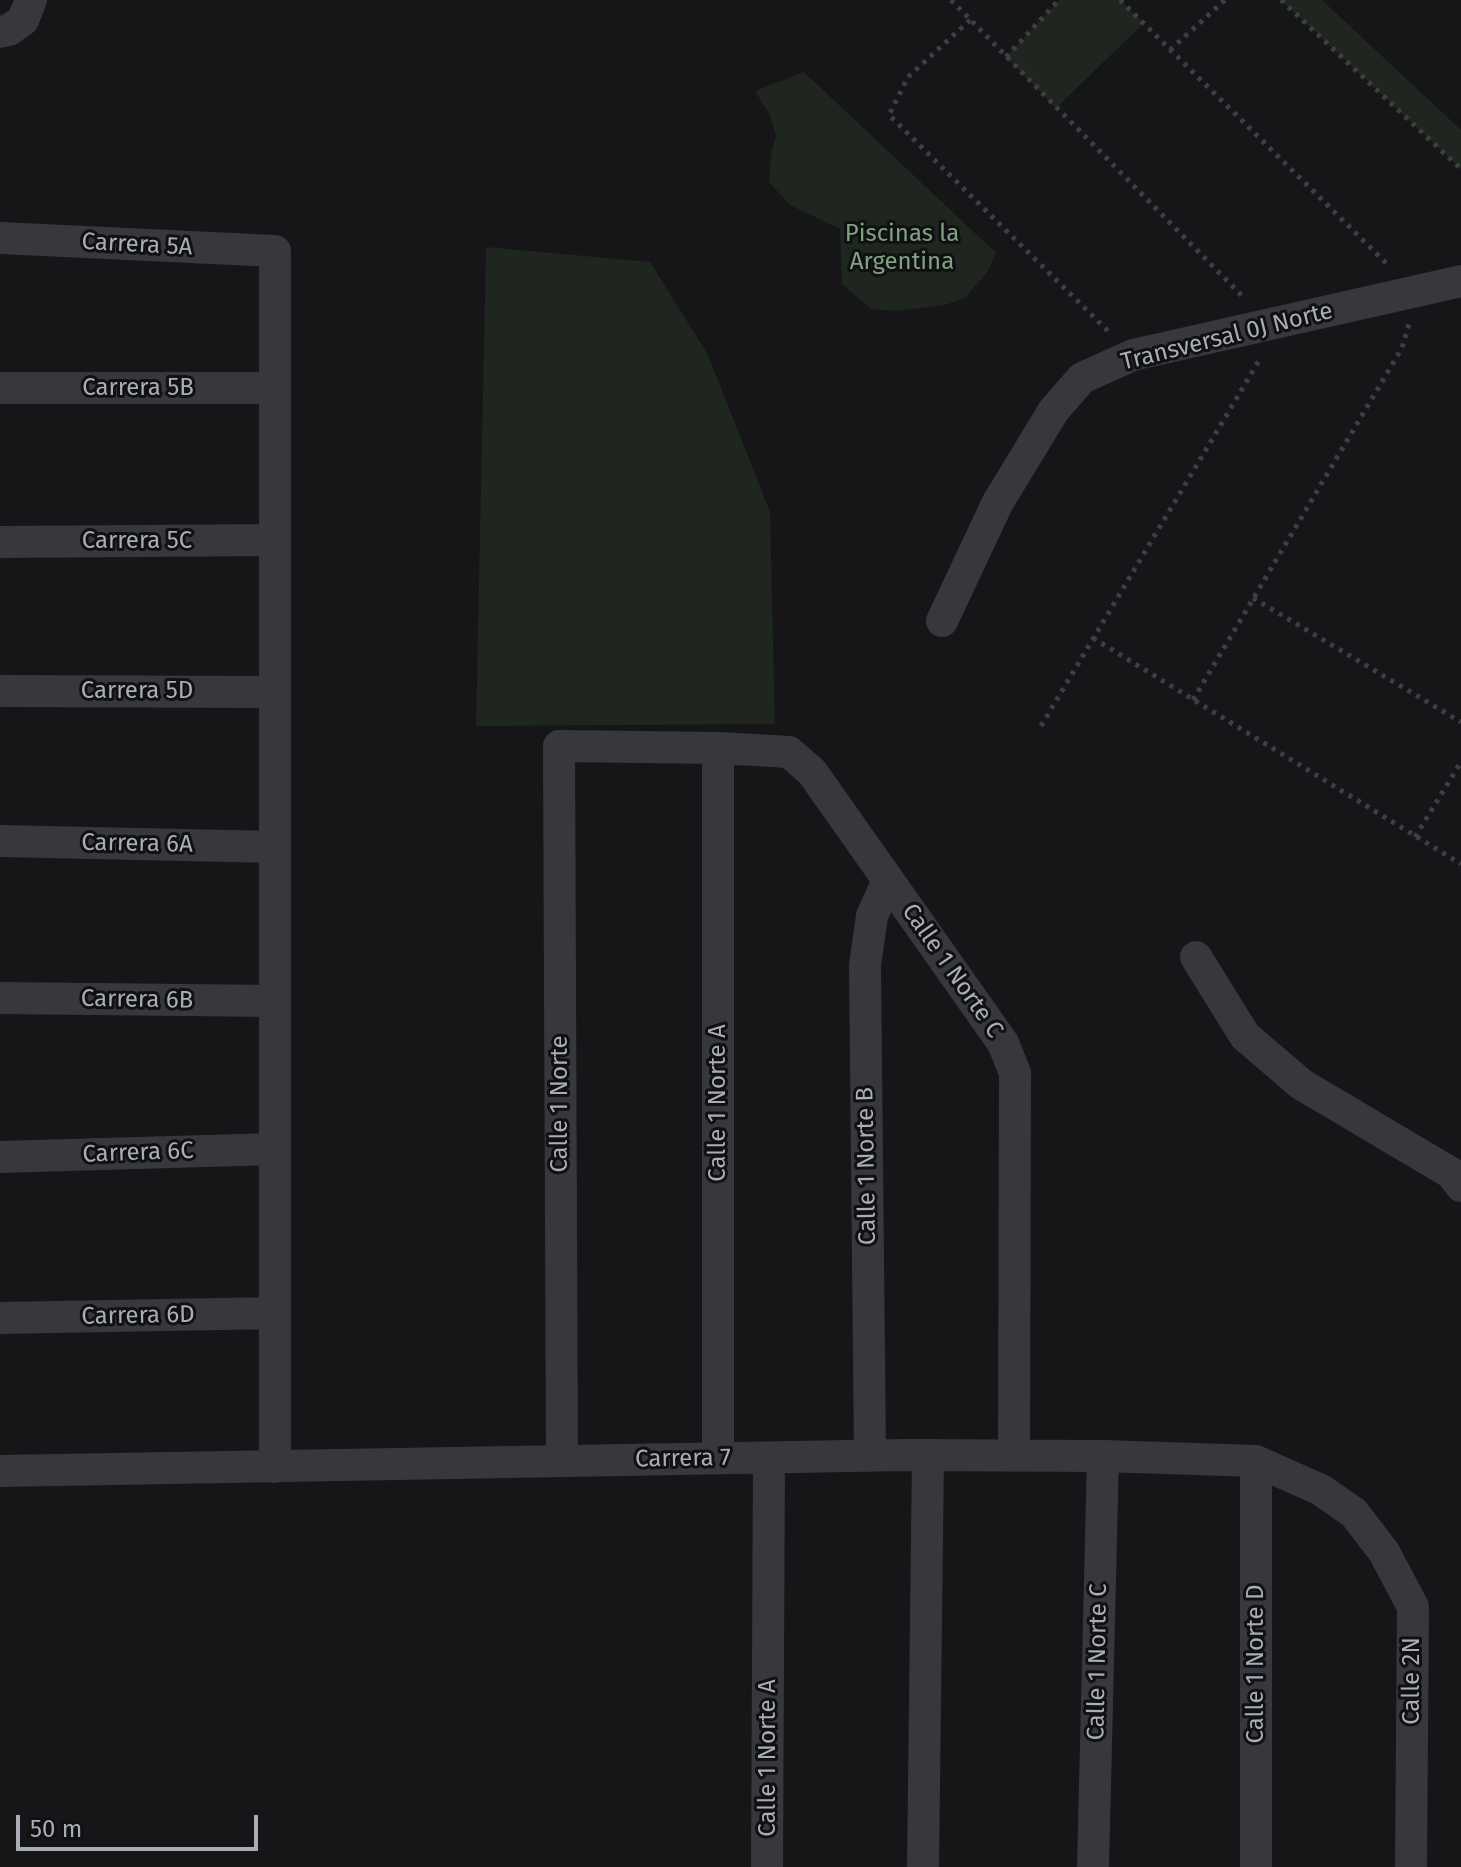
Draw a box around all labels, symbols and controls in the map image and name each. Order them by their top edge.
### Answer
park label: Piscinas la Argentina [845,220,959,276]
street label: Carrera 5A [81,228,193,262]
street label: Transversal 0J Norte [1118,297,1336,377]
street label: Carrera 5B [82,374,194,402]
street label: Carrera 5C [82,527,192,555]
street label: Carrera 5D [81,677,193,705]
street label: Carrera 6A [81,829,193,859]
street label: Calle 1 Norte C [895,898,1009,1044]
street label: Carrera 6B [81,985,193,1015]
street label: Calle 1 Norte A [704,1024,732,1182]
street label: Calle 1 Norte [546,1035,574,1173]
street label: Calle 1 Norte B [851,1087,883,1245]
street label: Carrera 6C [82,1137,194,1169]
street label: Carrera 6D [81,1301,195,1331]
street label: Carrera 7 [635,1444,731,1474]
street label: Calle 1 Norte C [1082,1583,1114,1741]
street label: Calle 1 Norte D [1242,1584,1270,1744]
street label: Calle 2N [1398,1637,1426,1725]
street label: Calle 1 Norte A [754,1679,782,1837]
scale bar [20,1799,262,1849]
text: 50 m [30,1815,82,1843]

